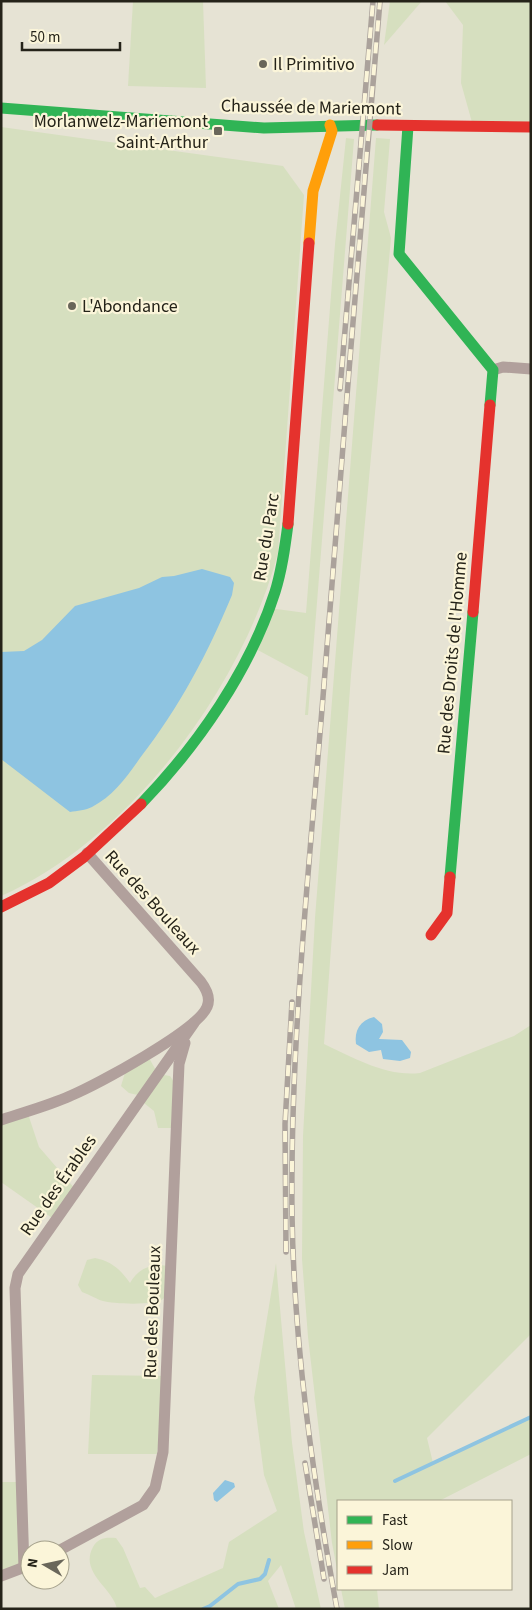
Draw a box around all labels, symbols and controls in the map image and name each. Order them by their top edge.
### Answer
scale bar [22,20,120,52]
text: 50 m [30,27,60,48]
place label: Il Primitivo [273,52,355,77]
marker: Il Primitivo [257,58,269,70]
street label: Chaussée de Mariemont [221,93,401,122]
place label: Morlanwelz-Mariemont Saint-Arthur [34,109,209,155]
marker: Morlanwelz-Mariemont Saint-Arthur [212,125,224,137]
place label: L'Abondance [82,294,178,319]
marker: L'Abondance [66,300,78,312]
street label: Rue du Parc [247,491,286,583]
street label: Rue des Droits de l'Homme [431,551,474,755]
street label: Rue des Bouleaux [99,845,206,960]
street label: Rue des Érables [14,1130,102,1241]
street label: Rue des Bouleaux [138,1245,167,1379]
legend [337,1500,512,1590]
text: Fast [382,1510,408,1531]
text: Slow [382,1535,413,1556]
north arrow [20,1540,70,1590]
text: N [23,1557,44,1569]
text: Jam [382,1560,409,1581]

